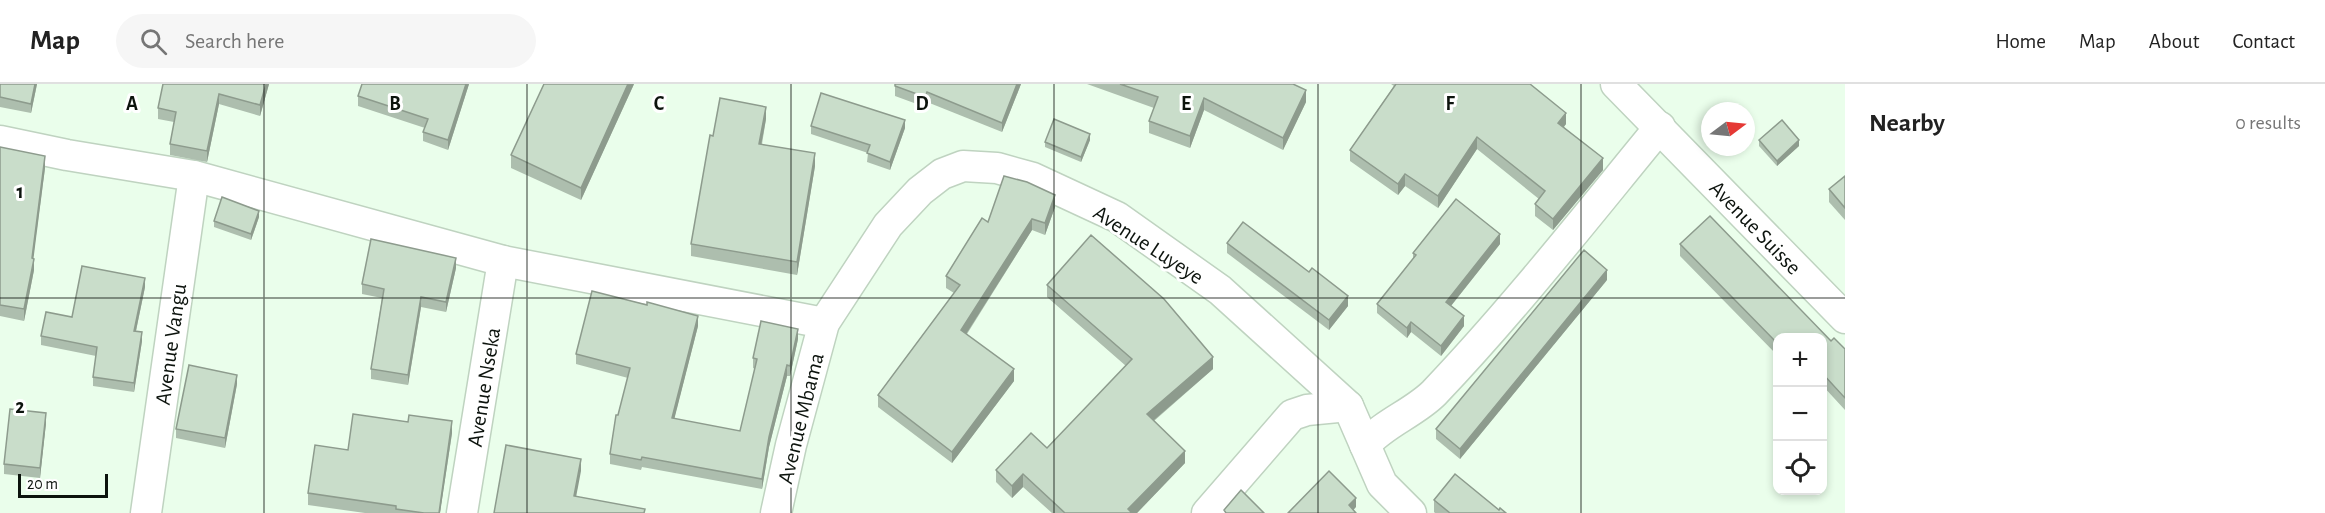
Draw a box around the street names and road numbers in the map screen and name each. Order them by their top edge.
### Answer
street label: Avenue Suisse [1705,176,1805,279]
street label: Avenue Luyeye [1090,201,1207,288]
street label: Avenue Vangu [152,282,190,406]
street label: Avenue Nseka [464,326,504,448]
street label: Avenue Mbama [774,351,828,486]

